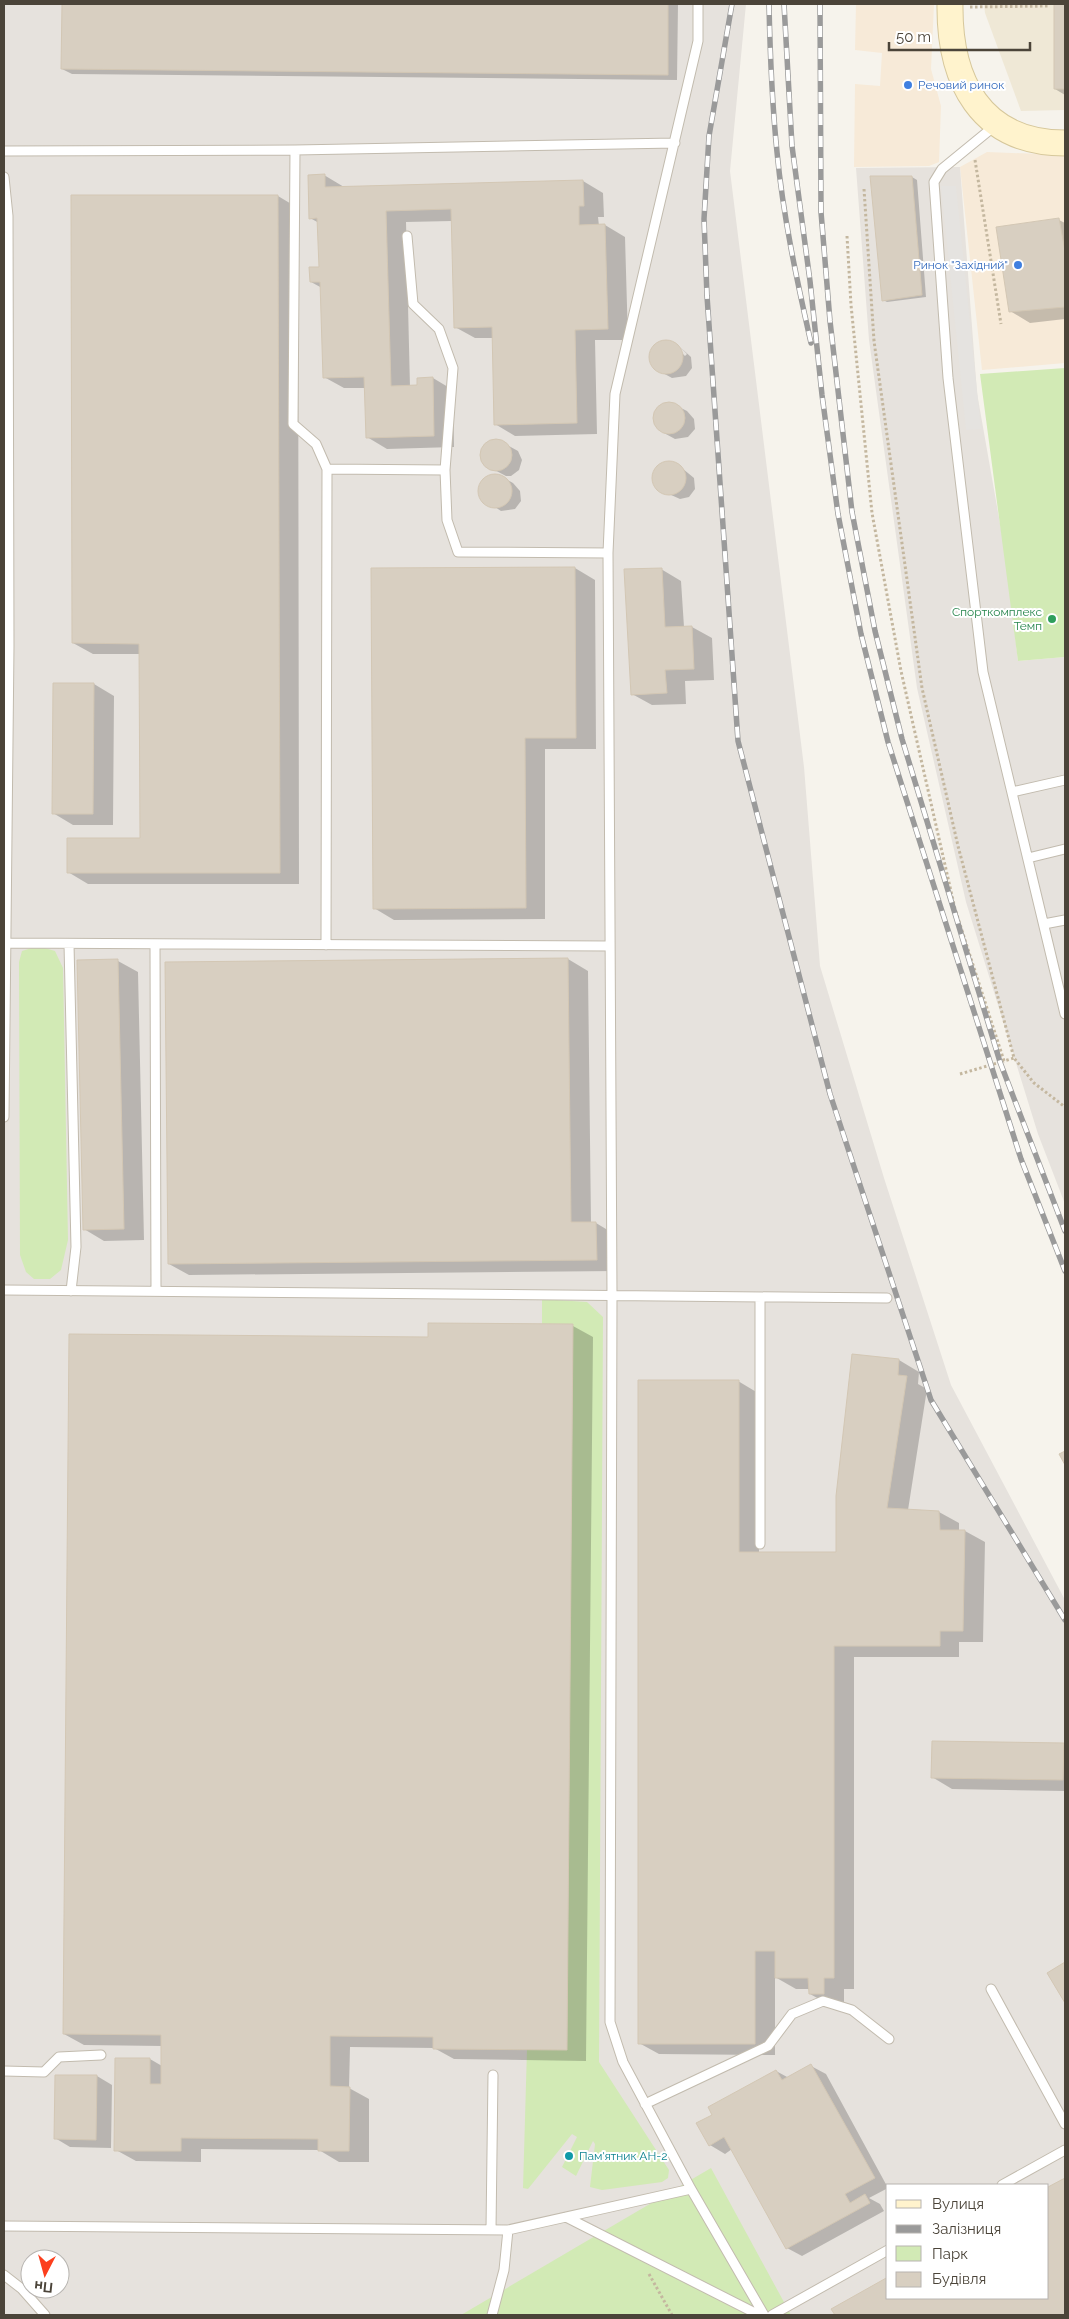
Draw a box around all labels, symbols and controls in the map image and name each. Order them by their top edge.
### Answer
scale bar [889,20,1030,52]
text: 50 m [896,28,931,46]
place label: Речовий ринок [918,78,1005,92]
marker: Речовий ринок [902,79,914,91]
place label: Ринок "Західний" [913,258,1008,272]
marker: Ринок "Західний" [1012,259,1024,271]
place label: Спорткомплекс Темп [952,605,1042,633]
marker: Спорткомплекс Темп [1046,613,1058,625]
place label: Пам'ятник АН-2 [579,2149,668,2163]
marker: Пам'ятник АН-2 [563,2150,575,2162]
legend [886,2184,1049,2299]
text: Вулиця [932,2195,984,2213]
text: Залізниця [932,2220,1001,2238]
text: Парк [932,2245,968,2263]
north arrow [20,2249,70,2299]
text: Будівля [932,2270,986,2288]
text: Пн [34,2278,54,2296]

